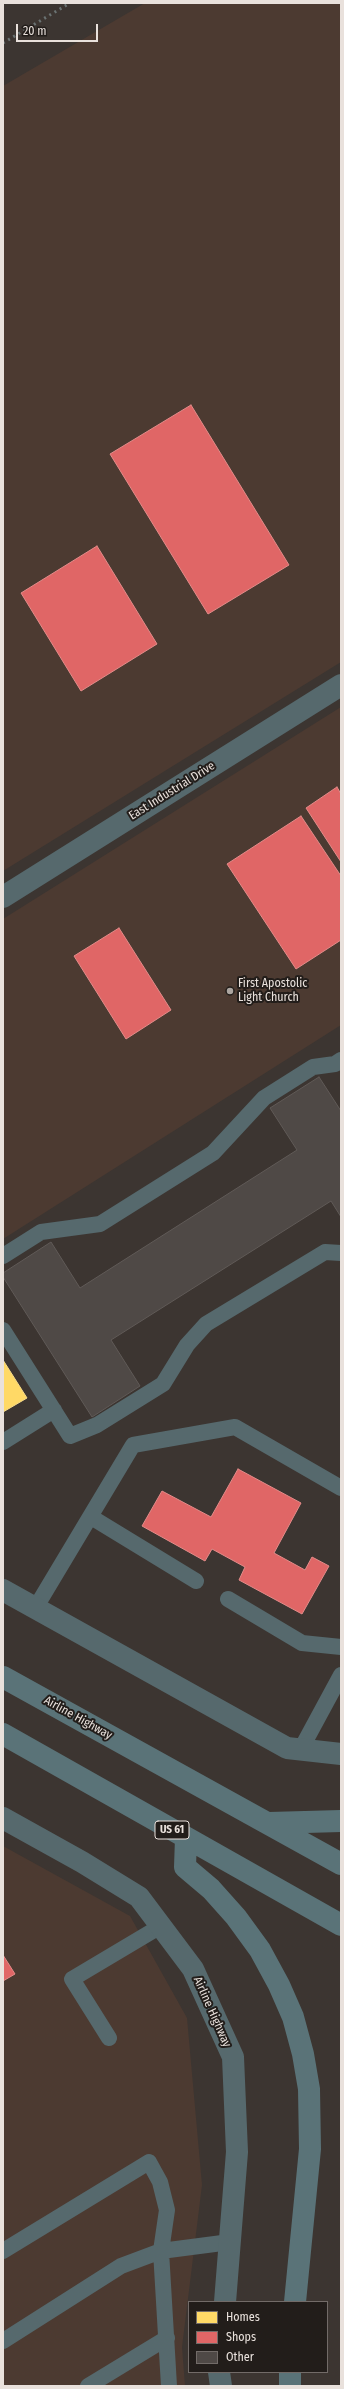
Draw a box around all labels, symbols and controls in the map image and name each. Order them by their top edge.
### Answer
scale bar [18,16,100,42]
text: 20 m [23,24,47,38]
street label: East Industrial Drive [126,759,218,823]
place label: First Apostolic Light Church [238,977,307,1005]
marker: First Apostolic Light Church [225,986,235,996]
street label: Airline Highway [41,1693,115,1743]
road number: US 61 [155,1821,189,1839]
street label: Airline Highway [190,1974,234,2050]
legend [188,2301,328,2373]
text: Homes [226,2310,260,2324]
text: Shops [226,2330,256,2344]
text: Other [226,2350,254,2364]

